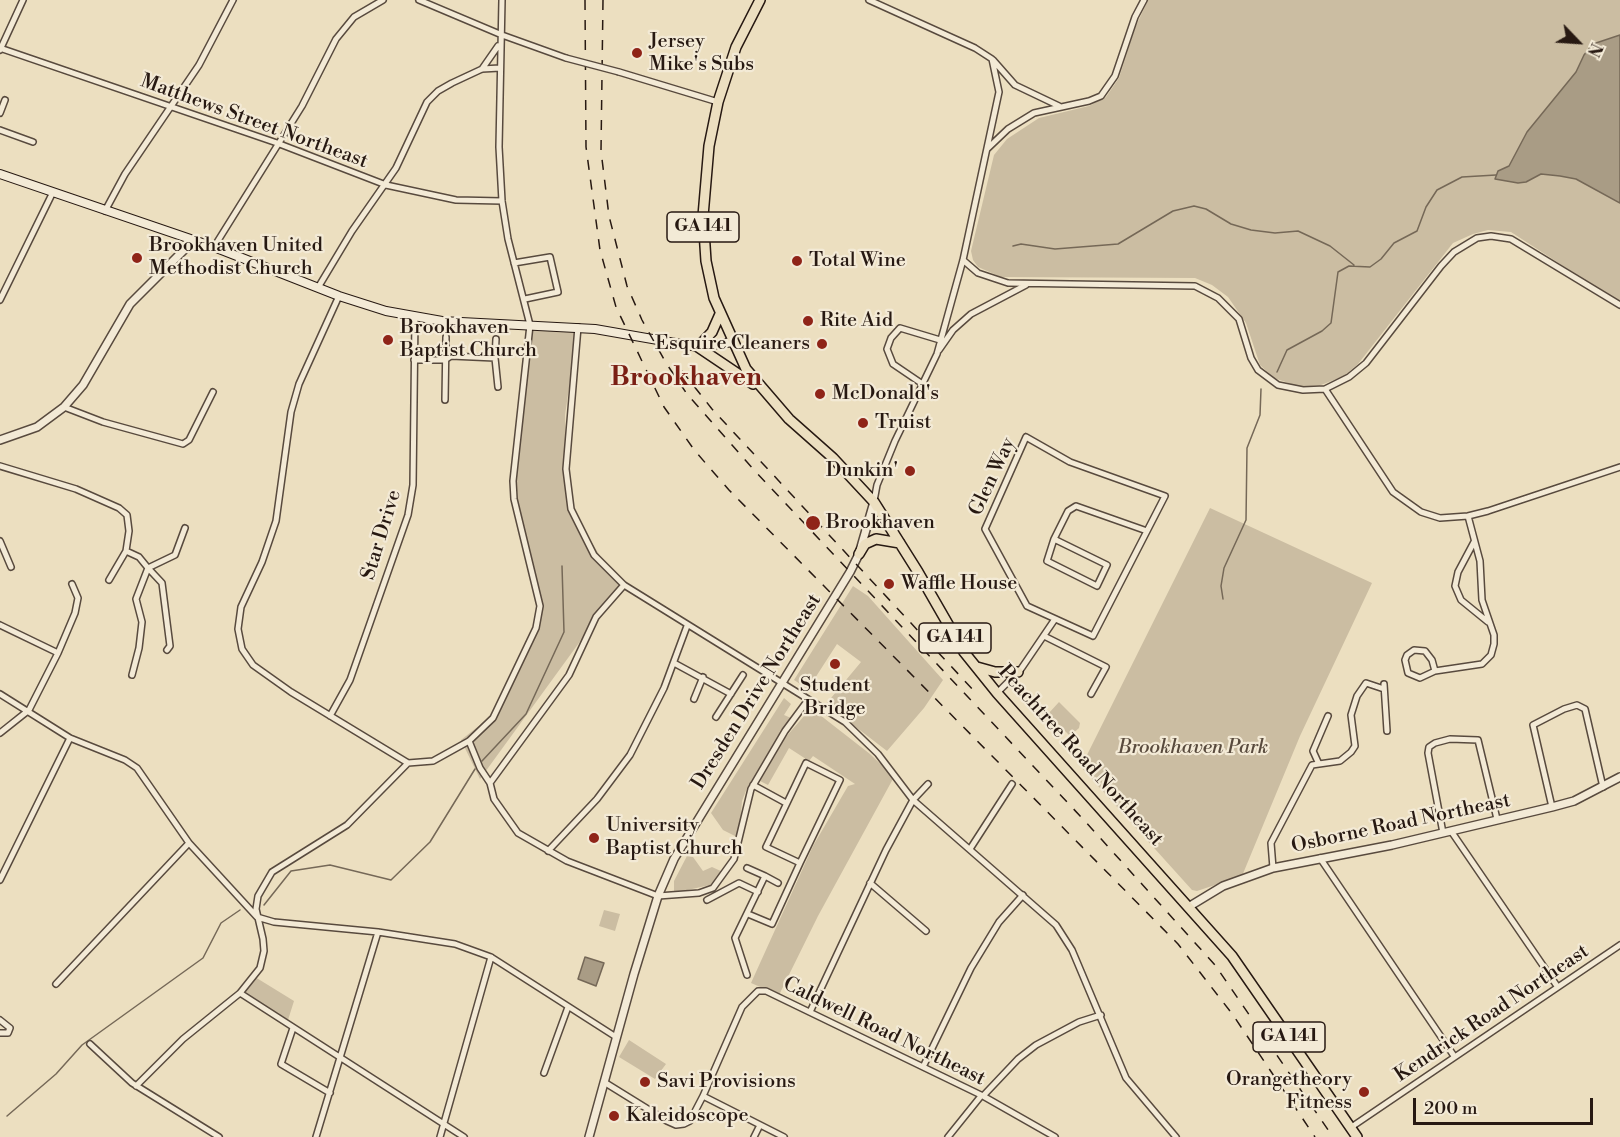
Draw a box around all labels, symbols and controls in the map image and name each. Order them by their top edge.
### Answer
north arrow [1548,12,1608,72]
place label: Jersey Mike's Subs [649,30,754,77]
text: N [1583,40,1606,60]
marker: Jersey Mike's Subs [630,46,644,60]
street label: Matthews Street Northeast [137,70,371,174]
road number: GA 141 [667,212,739,242]
place label: Brookhaven United Methodist Church [149,234,323,281]
place label: Total Wine [809,249,906,273]
marker: Brookhaven United Methodist Church [130,251,144,265]
marker: Total Wine [790,254,804,268]
place label: Rite Aid [820,309,893,333]
marker: Rite Aid [801,314,815,328]
place label: Brookhaven Baptist Church [400,316,537,363]
place label: Esquire Cleaners [655,332,810,356]
marker: Brookhaven Baptist Church [381,333,395,347]
marker: Esquire Cleaners [815,337,829,351]
district label: Brookhaven [610,363,762,395]
place label: McDonald's [832,382,939,406]
marker: McDonald's [813,387,827,401]
place label: Truist [875,411,931,435]
marker: Truist [856,416,870,430]
street label: Glen Way [965,434,1021,520]
place label: Dunkin' [826,459,898,483]
marker: Dunkin' [903,464,917,478]
street label: Star Drive [357,487,407,583]
place label: Brookhaven [826,511,935,535]
marker: Brookhaven [804,514,822,532]
place label: Waffle House [901,572,1017,596]
marker: Waffle House [882,577,896,591]
street label: Dresden Drive Northeast [687,590,827,794]
road number: GA 141 [919,623,991,653]
marker: Student Bridge [828,657,842,671]
street label: Peachtree Road Northeast [992,661,1168,851]
place label: Student Bridge [800,674,870,721]
park label: Brookhaven Park [1118,736,1268,760]
street label: Osborne Road Northeast [1289,789,1513,859]
place label: University Baptist Church [606,814,743,861]
marker: University Baptist Church [587,831,601,845]
street label: Kendrick Road Northeast [1390,940,1594,1088]
street label: Caldwell Road Northeast [779,973,989,1091]
road number: GA 141 [1253,1022,1325,1052]
place label: Orangetheory Fitness [1226,1068,1352,1115]
place label: Savi Provisions [657,1070,796,1094]
marker: Savi Provisions [638,1075,652,1089]
marker: Orangetheory Fitness [1357,1085,1371,1099]
scale bar [1416,1086,1596,1124]
text: 200 m [1424,1097,1478,1120]
place label: Kaleidoscope [626,1104,748,1128]
marker: Kaleidoscope [607,1109,621,1123]

